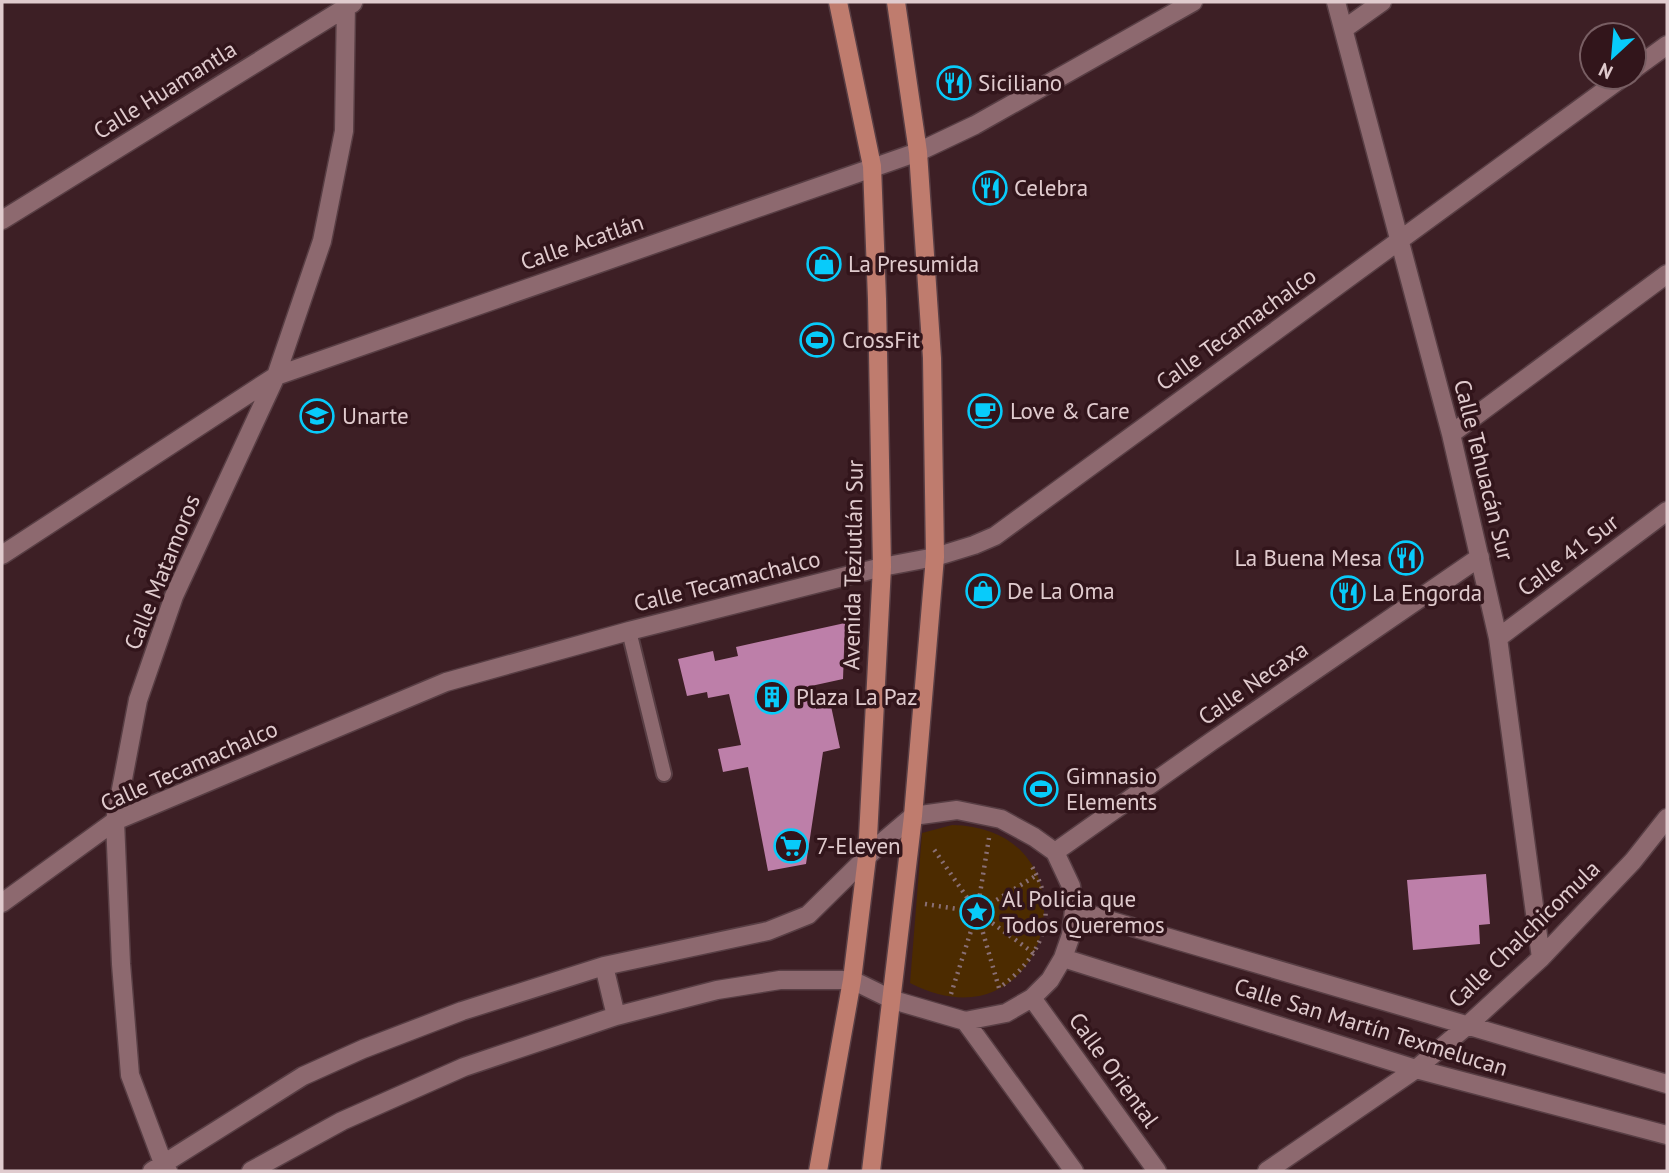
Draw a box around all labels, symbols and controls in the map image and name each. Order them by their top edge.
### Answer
north arrow [1578,21,1648,91]
street label: Calle Huamantla [88,34,242,145]
text: N [1595,58,1616,85]
restaurant icon: Siciliano [935,64,973,102]
place label: Siciliano [978,68,1062,97]
restaurant icon: Celebra [971,169,1009,207]
place label: Celebra [1014,173,1088,202]
street label: Calle Acatlán [517,207,647,276]
shop icon: La Presumida [805,245,843,283]
place label: La Presumida [848,249,979,278]
street label: Calle Tecamachalco [1150,261,1322,396]
sports icon: CrossFit [798,321,836,359]
place label: CrossFit [842,325,920,354]
street label: Calle Tehuacán Sur [1448,376,1521,564]
cafe icon: Love & Care [966,392,1004,430]
place label: Love & Care [1010,396,1130,425]
school or university icon: Unarte [298,397,336,435]
place label: Unarte [342,401,409,430]
street label: Avenida Teziutlán Sur [836,459,869,670]
street label: Calle Matamoros [117,490,206,654]
street label: Calle 41 Sur [1511,507,1624,602]
restaurant icon: La Buena Mesa [1387,539,1425,577]
street label: Calle Tecamachalco [631,543,823,618]
place label: La Buena Mesa [1234,543,1382,572]
shop icon: De La Oma [964,572,1002,610]
restaurant icon: La Engorda [1329,574,1367,612]
place label: De La Oma [1007,576,1115,605]
place label: La Engorda [1372,578,1482,607]
street label: Calle Necaxa [1192,634,1313,731]
building icon: Plaza La Paz [753,678,791,716]
place label: Plaza La Paz [796,682,918,711]
street label: Calle Tecamachalco [96,713,282,818]
place label: Gimnasio Elements [1066,761,1157,816]
sports icon: Gimnasio Elements [1022,770,1060,808]
supermarket icon: 7-Eleven [772,827,810,865]
place label: 7-Eleven [816,831,901,860]
street label: Calle Chalchicomula [1442,854,1606,1013]
place label: Al Policia que Todos Queremos [1002,884,1165,939]
place icon: Al Policia que Todos Queremos [958,893,996,931]
street label: Calle San Martín Texmelucan [1231,971,1511,1082]
street label: Calle Oriental [1063,1006,1166,1133]

